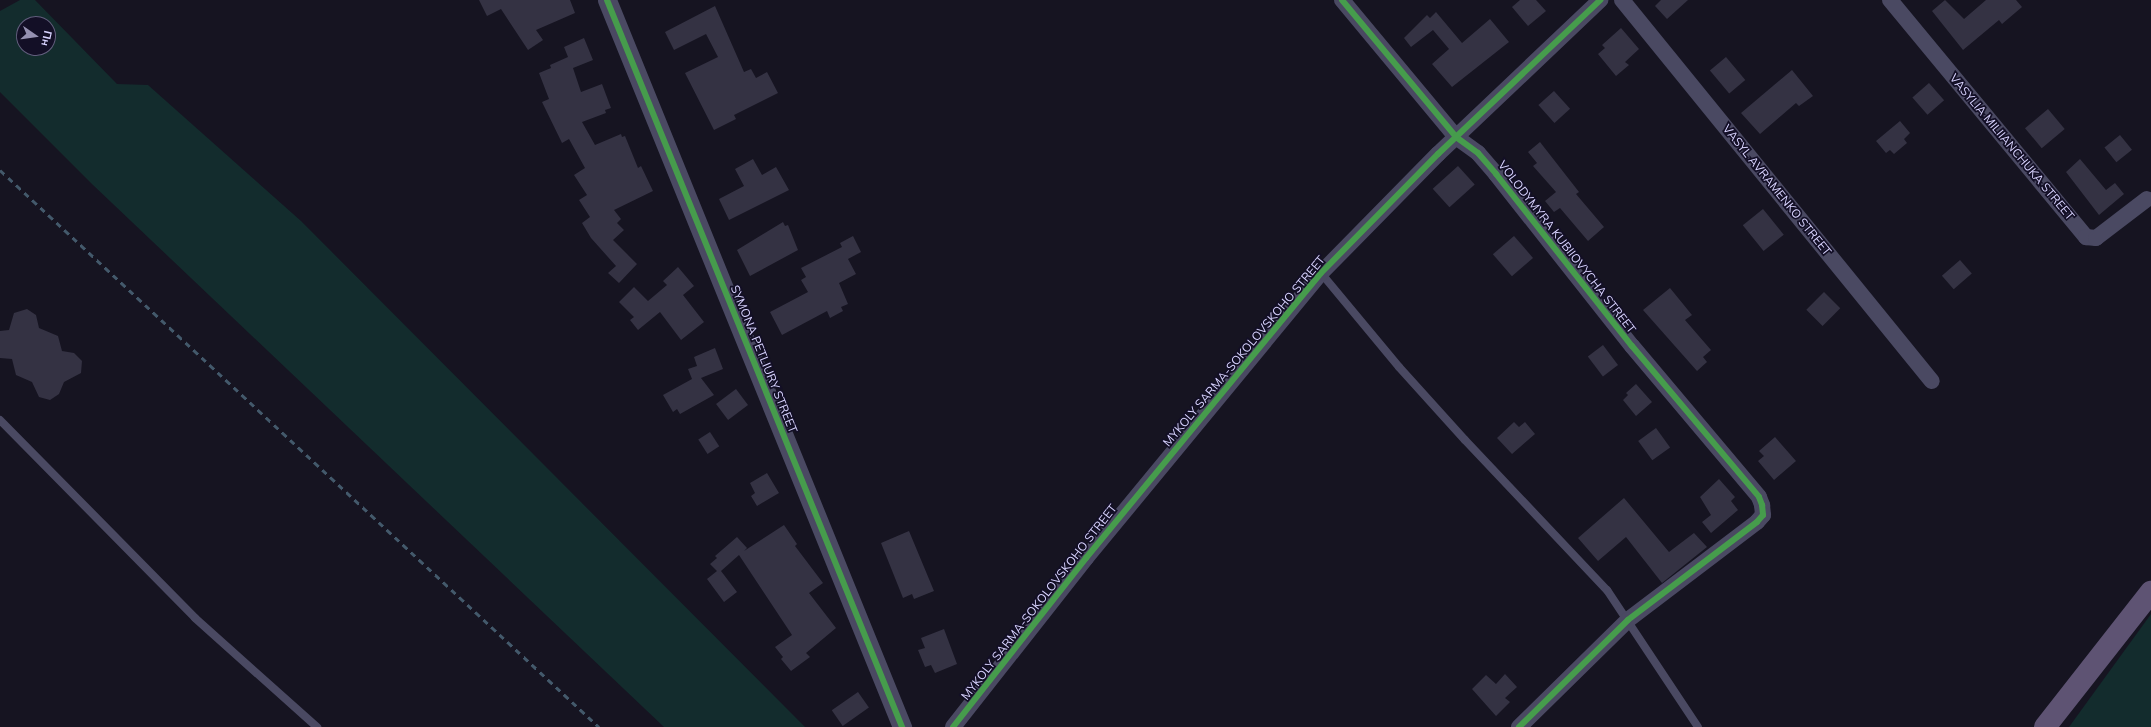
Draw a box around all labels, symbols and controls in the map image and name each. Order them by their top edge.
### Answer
north arrow [16,16,56,56]
text: Пн [38,29,55,47]
street label: VASYLIA MILIIANCHUKA STREET [1947,71,2077,223]
street label: VASYL AVRAMENKO STREET [1720,122,1834,258]
street label: VOLODYMYRA KUBIIOVYCHA STREET [1495,158,1639,336]
street label: MYKOLY SARMA-SOKOLOVSKOHO STREET [1160,253,1328,449]
street label: SYMONA PETLIURY STREET [728,283,800,435]
street label: MYKOLY SARMA-SOKOLOVSKOHO STREET [958,501,1120,703]

